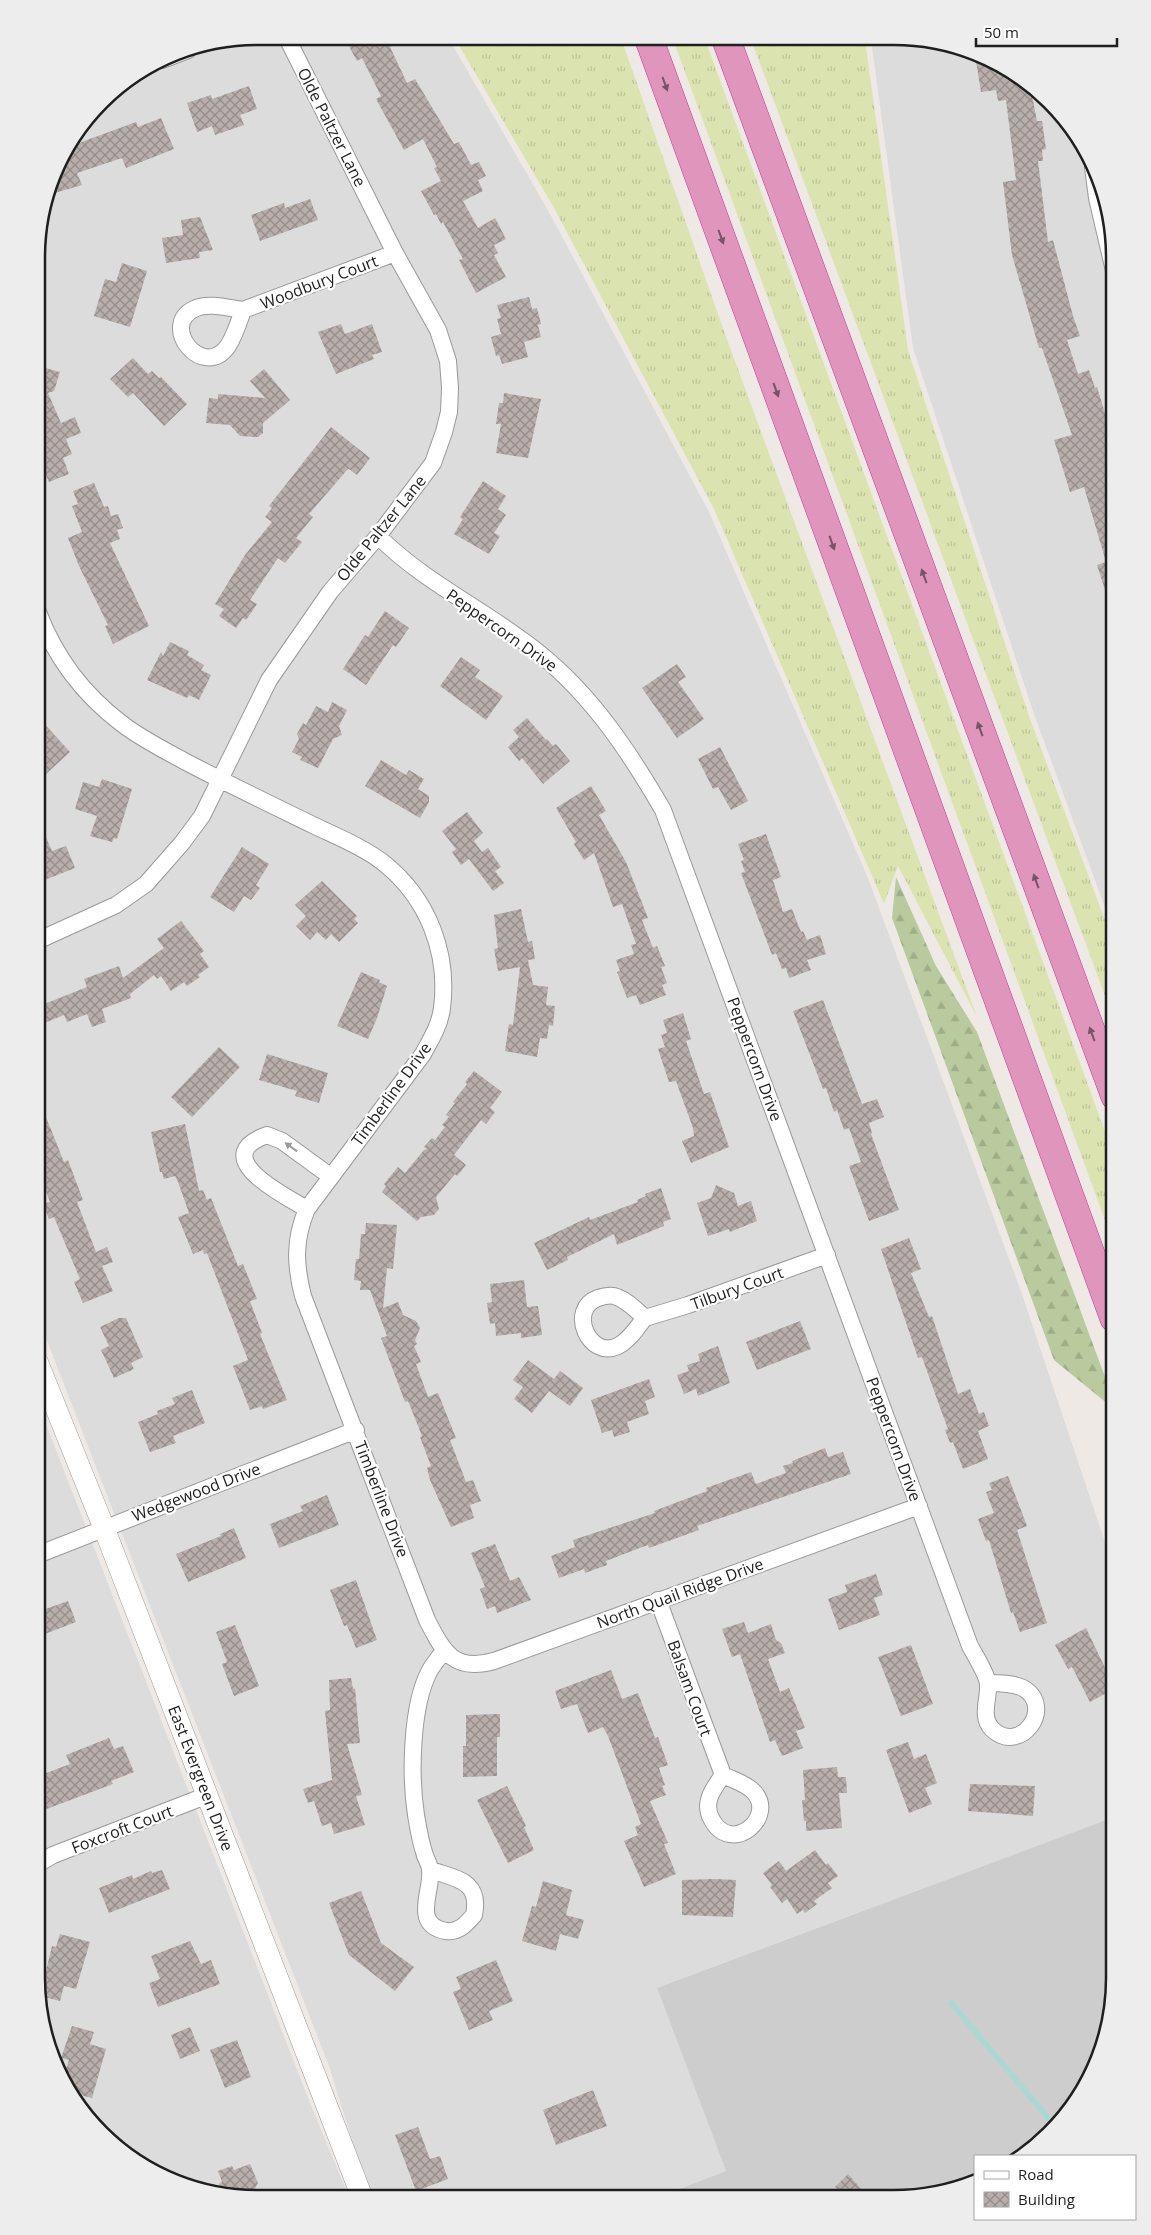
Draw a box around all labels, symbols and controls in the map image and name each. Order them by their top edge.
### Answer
scale bar [976,15,1117,47]
text: 50 m [984,22,1019,42]
street label: Olde Paltzer Lane [292,64,372,190]
one-way arrow [662,77,669,92]
one-way arrow [717,230,725,245]
street label: Woodbury Court [257,249,381,314]
one-way arrow [772,383,780,398]
street label: Olde Paltzer Lane [331,470,431,586]
one-way arrow [829,535,836,550]
one-way arrow [920,569,927,584]
street label: Peppercorn Drive [442,584,562,676]
one-way arrow [976,721,984,736]
one-way arrow [1032,874,1039,889]
street label: Peppercorn Drive [722,994,788,1124]
one-way arrow [1088,1026,1096,1041]
street label: Timberline Drive [346,1038,436,1150]
one-way arrow [285,1142,298,1153]
street label: Tilbury Court [688,1261,787,1315]
street label: Peppercorn Drive [861,1374,927,1504]
street label: Timberline Drive [350,1438,414,1560]
street label: Wedgewood Drive [129,1457,263,1527]
street label: North Quail Ridge Drive [594,1553,766,1633]
street label: Balsam Court [662,1637,718,1739]
street label: East Evergreen Drive [163,1702,239,1854]
street label: Foxcroft Court [68,1799,176,1858]
legend [974,2155,1136,2220]
text: Road [1018,2164,1054,2184]
text: Building [1018,2189,1075,2209]

